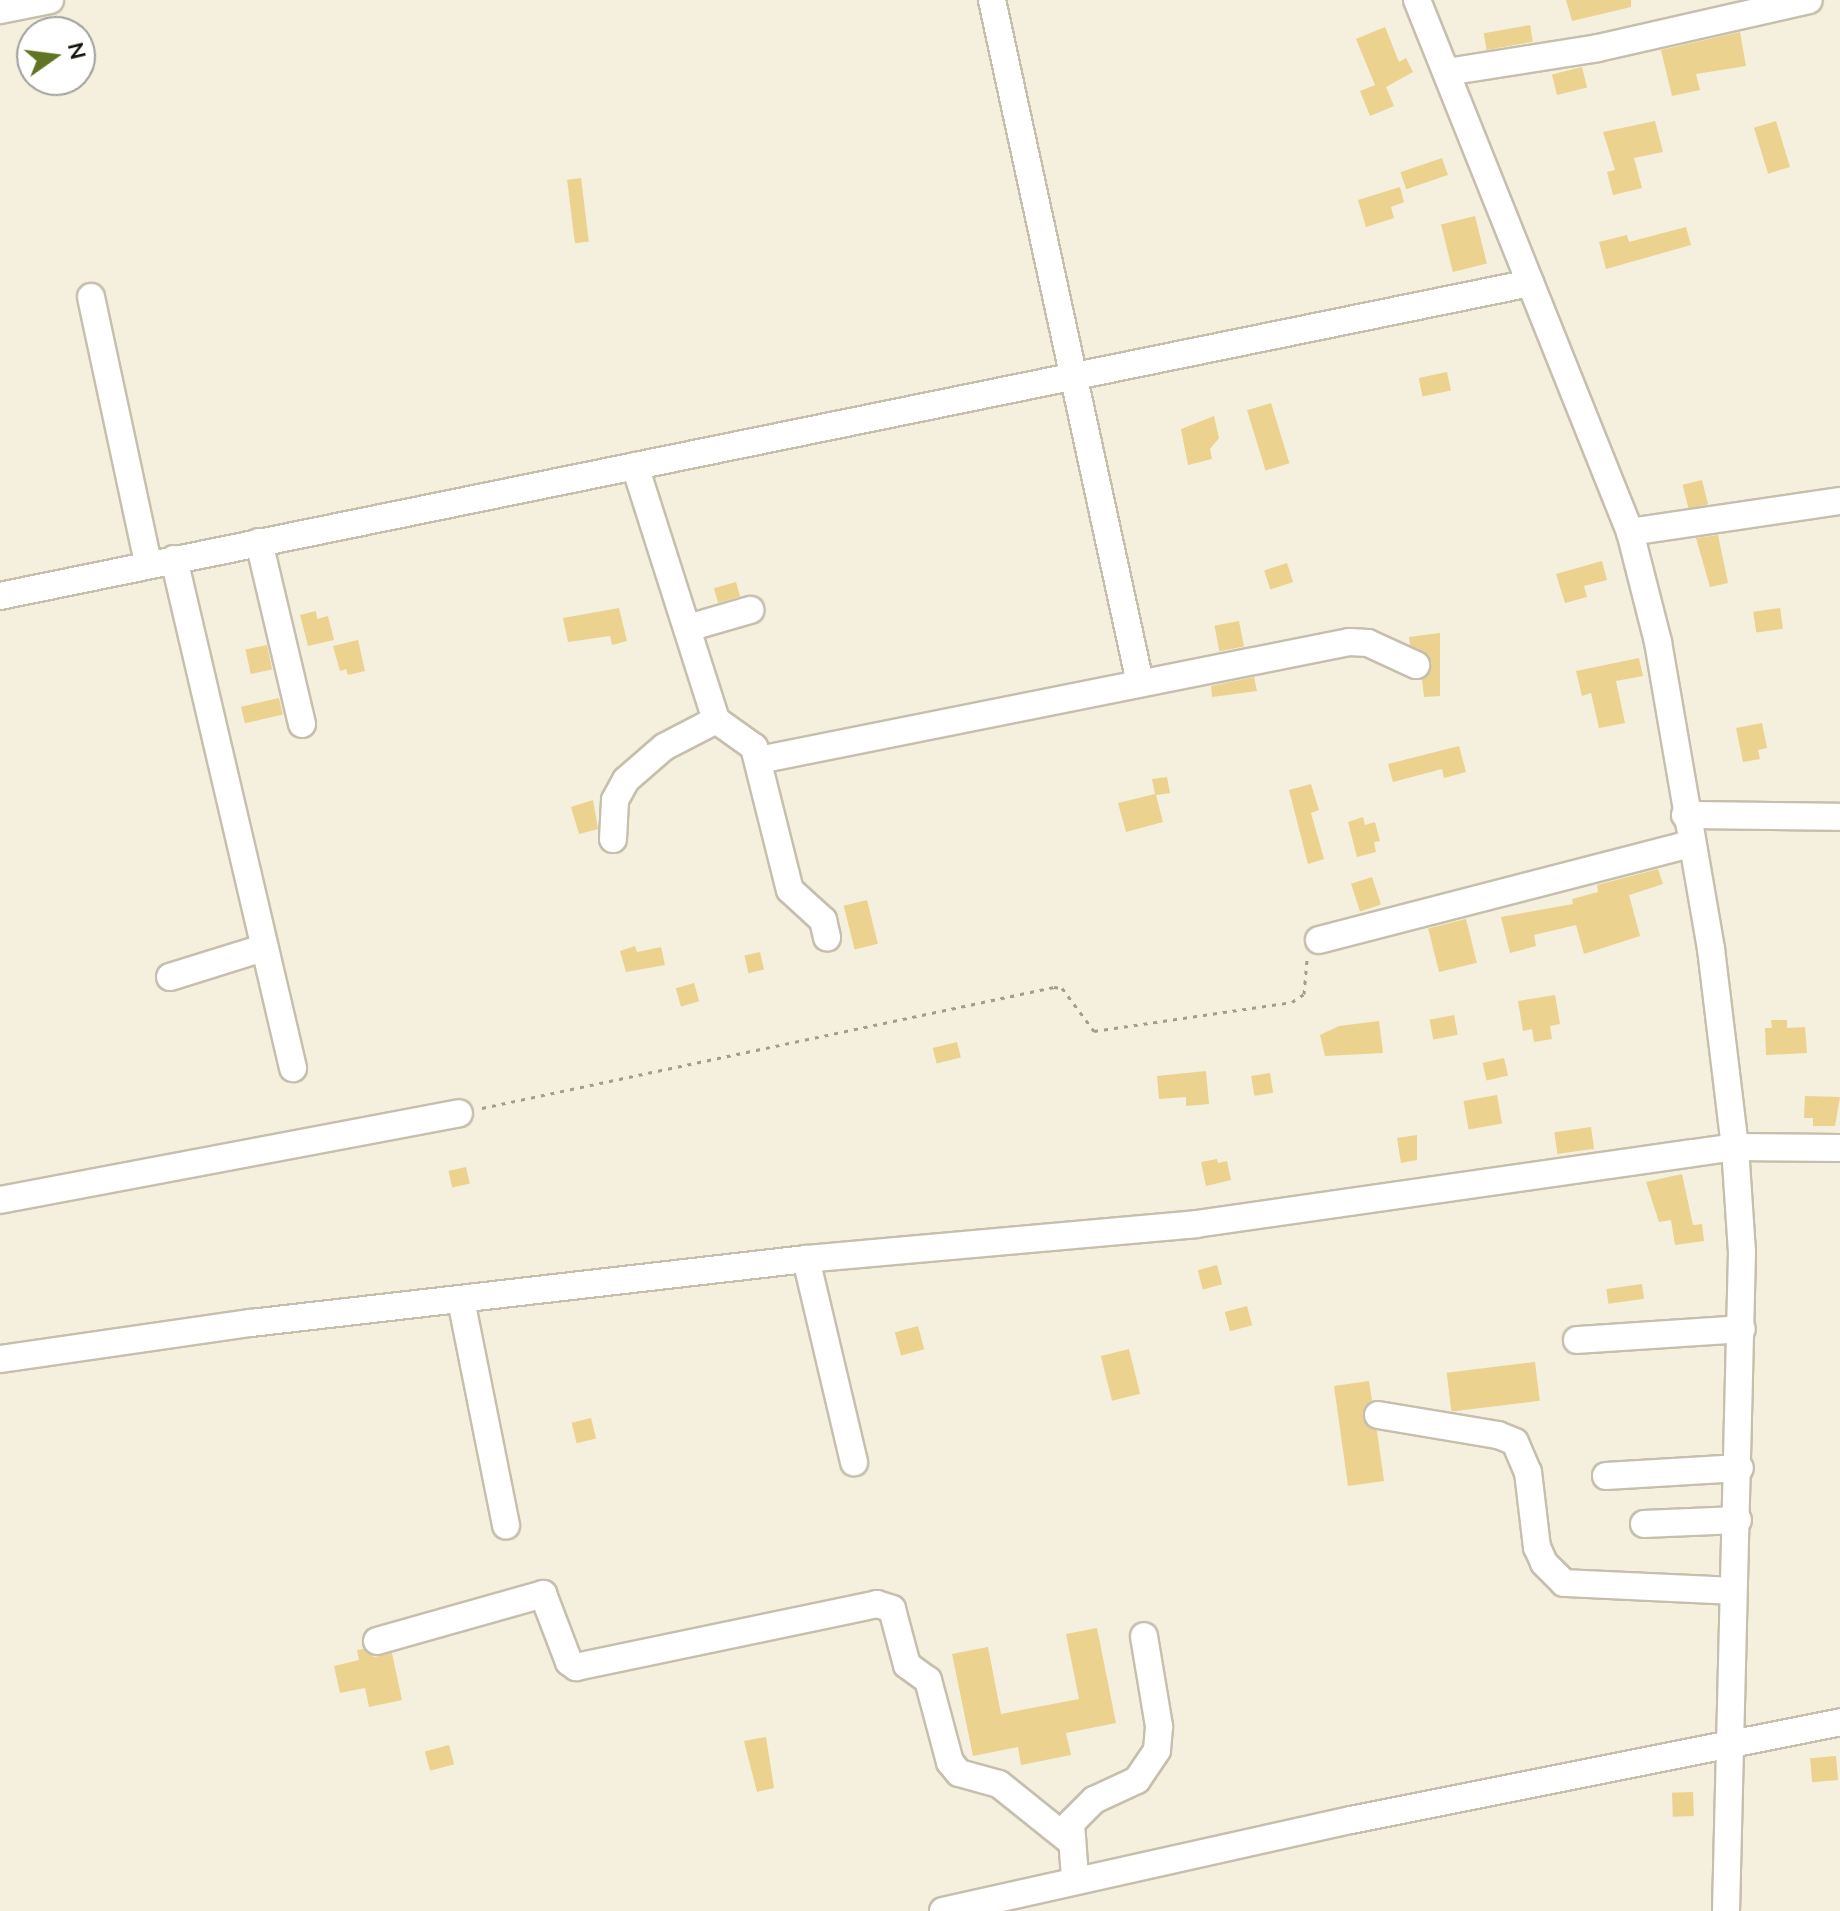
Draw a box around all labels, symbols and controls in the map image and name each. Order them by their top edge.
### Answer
north arrow [16,16,96,96]
text: N [62,39,93,62]

